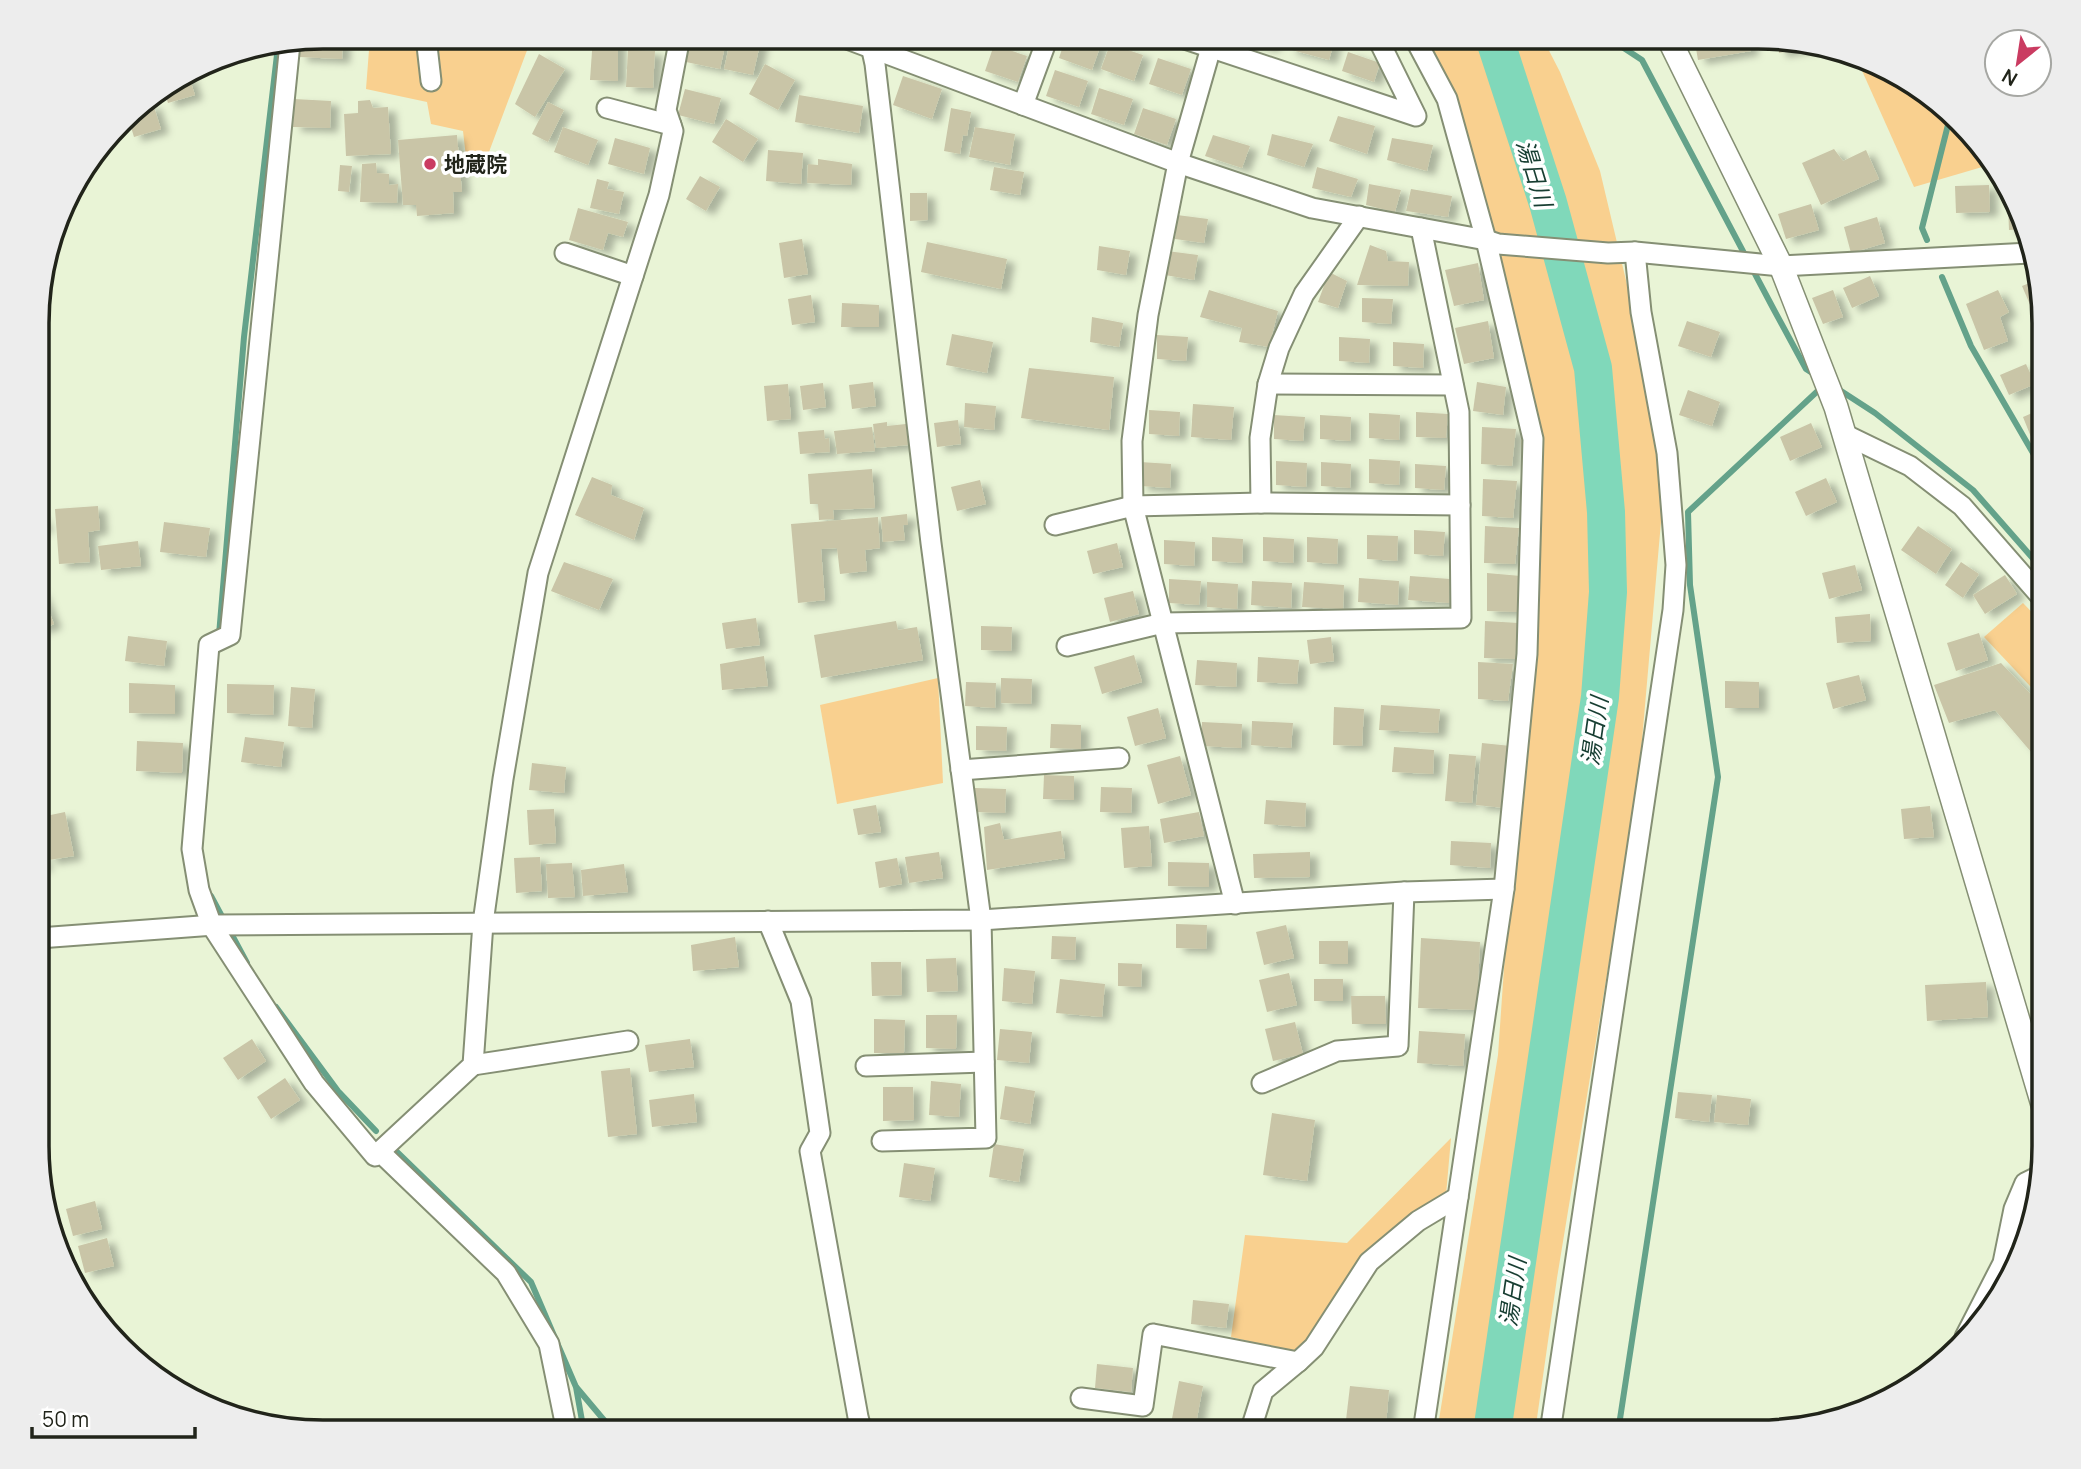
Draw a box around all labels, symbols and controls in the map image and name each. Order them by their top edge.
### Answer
north arrow [1983,28,2053,98]
text: N [1997,63,2022,92]
water label: 湯日川 [1510,135,1561,214]
place label: 地蔵院 [444,150,507,178]
marker: 地蔵院 [422,156,438,172]
water label: 湯日川 [1573,692,1615,767]
water label: 湯日川 [1491,1253,1533,1328]
scale bar [32,1396,194,1440]
text: 50 m [42,1405,89,1433]

